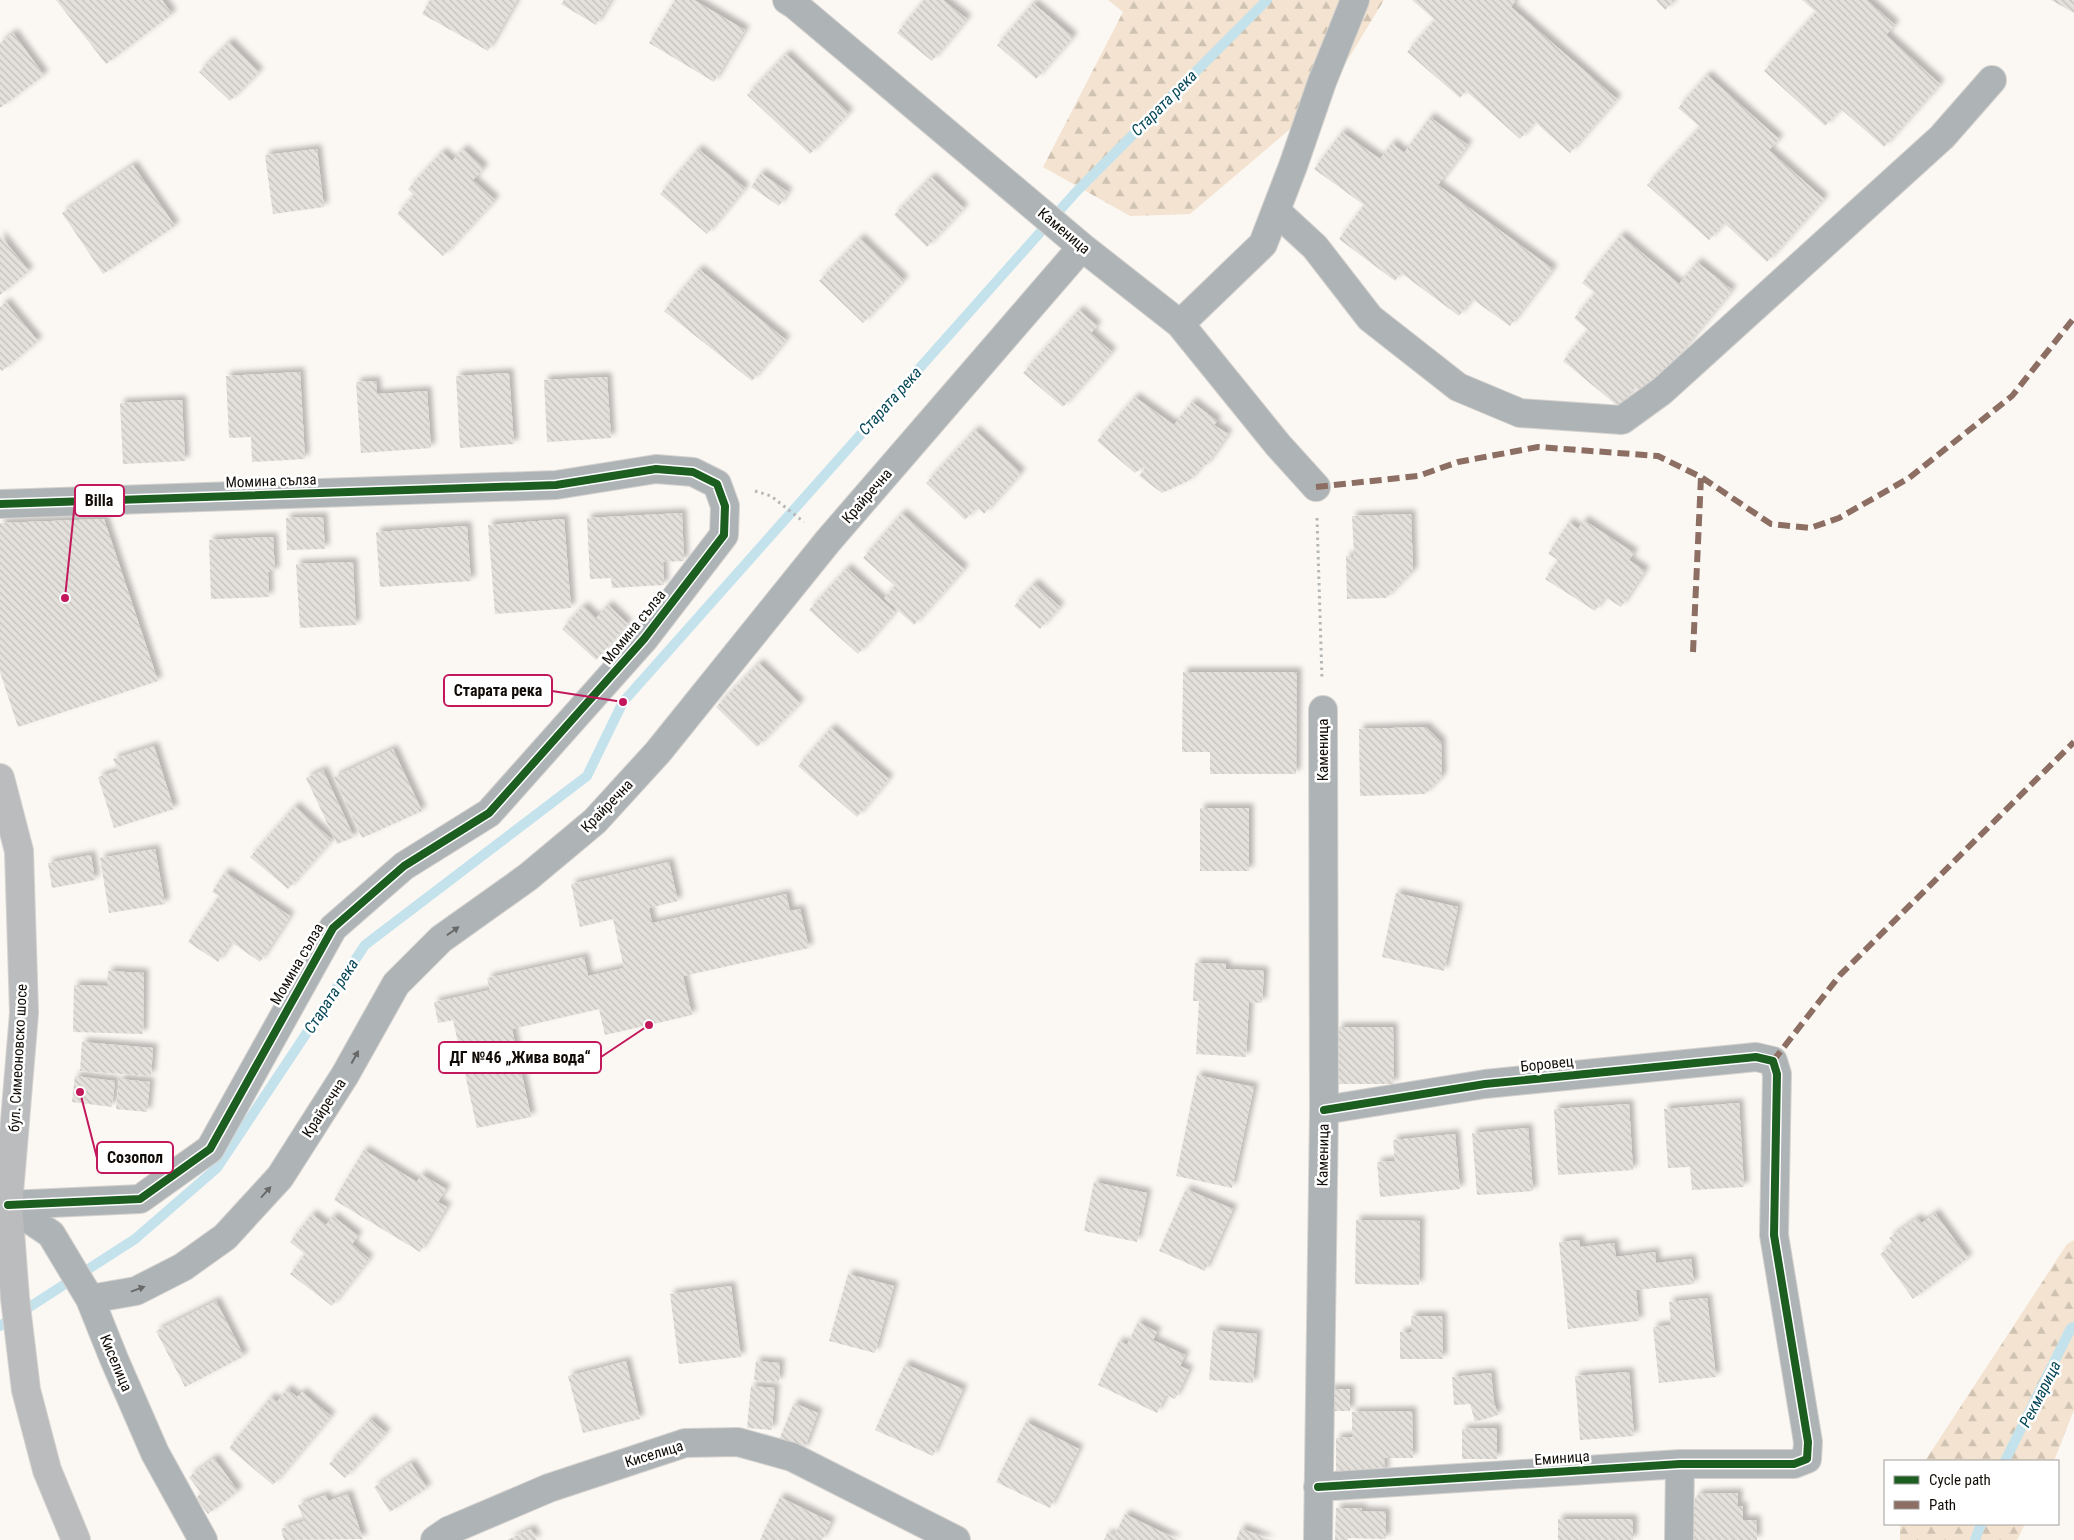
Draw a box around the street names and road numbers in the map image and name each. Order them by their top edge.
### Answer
street label: Каменица [1034,204,1094,258]
street label: Крайречна [838,465,896,527]
street label: Момина сълза [225,470,317,492]
street label: Момина сълза [598,586,670,668]
street label: Каменица [1314,719,1332,781]
street label: Крайречна [577,776,637,836]
street label: Момина сълза [266,920,328,1008]
street label: бул. Симеоновско шосе [5,983,31,1133]
street label: Боровец [1520,1052,1575,1076]
street label: Крайречна [298,1075,350,1141]
street label: Каменица [1313,1124,1333,1186]
street label: Киселица [96,1332,136,1394]
street label: Киселица [623,1437,685,1471]
street label: Еминица [1534,1447,1590,1469]

